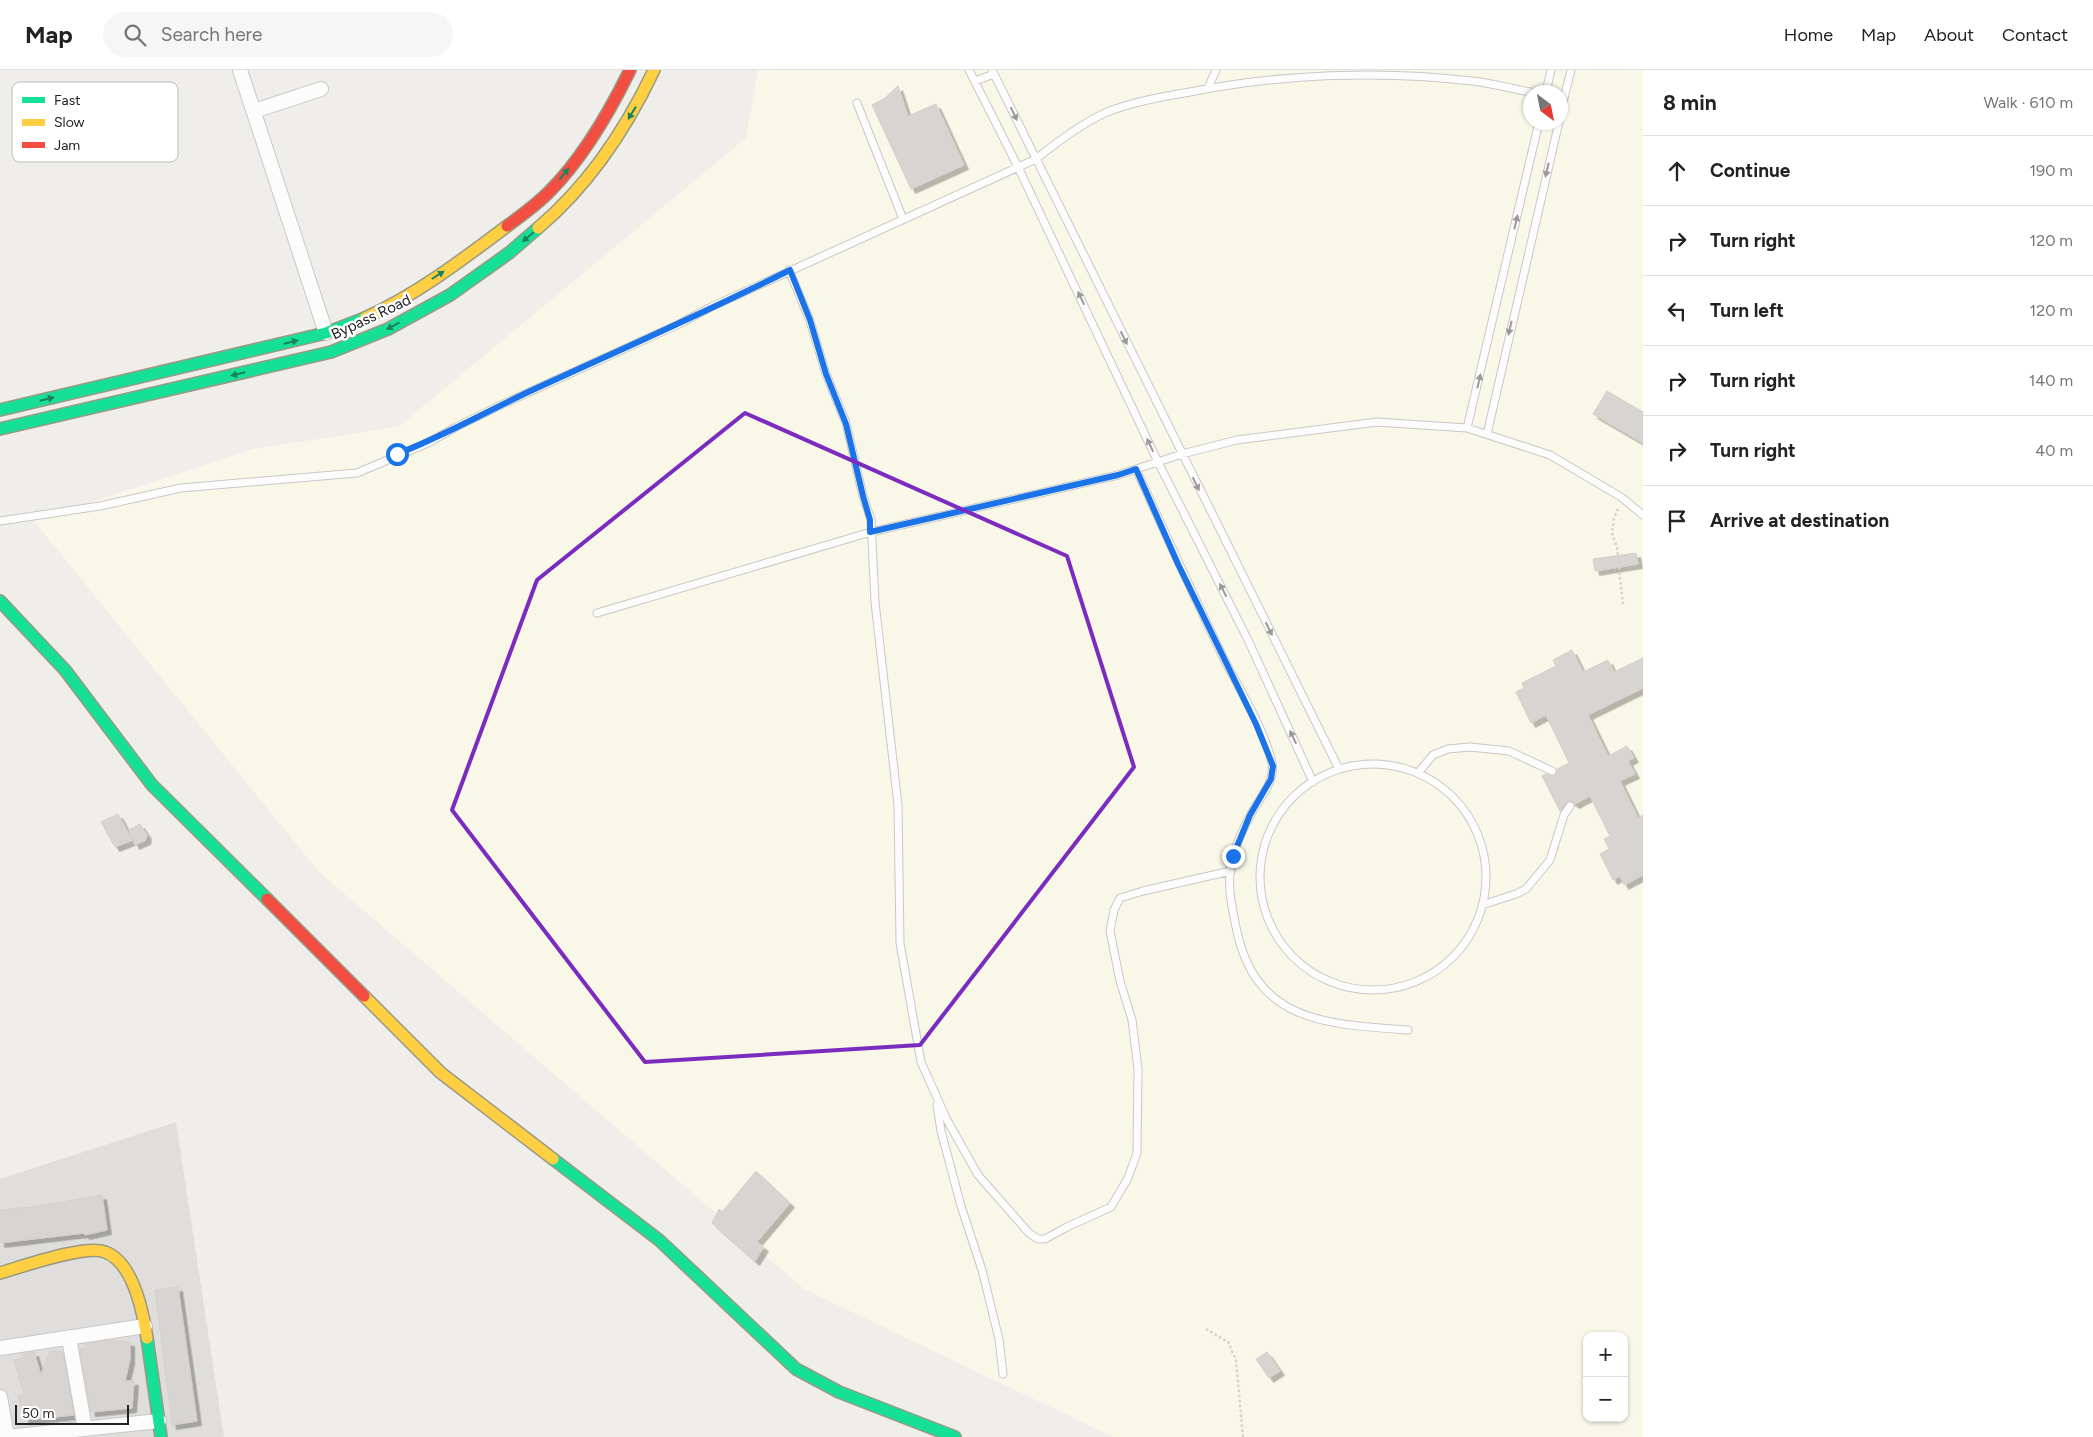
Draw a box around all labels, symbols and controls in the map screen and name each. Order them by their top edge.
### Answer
search box [103,12,453,57]
text: Map [25,20,73,49]
icon: search [121,21,149,49]
text: Search here [161,23,262,46]
text: Home [1784,24,1833,46]
text: Map [1861,24,1896,46]
text: About [1924,24,1974,46]
text: Contact [2002,24,2068,46]
legend [12,82,178,162]
north arrow [1523,85,1568,130]
text: 8 min [1663,90,1717,115]
text: Fast [54,92,80,109]
text: Walk · 610 m [1983,93,2073,112]
one-way arrow [627,107,637,120]
one-way arrow [1010,107,1018,121]
text: Slow [54,114,85,131]
text: Jam [54,137,80,154]
icon: ahead [1663,157,1691,185]
text: Continue [1710,159,1790,182]
text: 190 m [2030,161,2073,180]
one-way arrow [1543,162,1551,177]
one-way arrow [558,167,569,180]
one-way arrow [1512,215,1520,230]
icon: right [1663,227,1691,255]
text: Turn right [1710,229,1796,252]
one-way arrow [523,231,535,243]
text: 120 m [2030,231,2073,250]
one-way arrow [431,270,444,280]
street label: Bypass Road [328,291,414,343]
one-way arrow [1076,291,1084,305]
icon: left [1663,297,1691,325]
text: Turn left [1710,299,1784,322]
text: 120 m [2030,301,2073,320]
one-way arrow [1506,321,1514,336]
one-way arrow [386,322,400,330]
one-way arrow [1120,331,1128,345]
one-way arrow [283,338,298,346]
icon: right [1663,367,1691,395]
text: Turn right [1710,369,1796,392]
one-way arrow [231,370,246,378]
text: 140 m [2029,371,2073,390]
one-way arrow [1475,373,1483,388]
one-way arrow [40,395,55,403]
icon: right [1663,437,1691,465]
one-way arrow [1146,438,1154,452]
text: Turn right [1710,439,1796,462]
text: 40 m [2035,441,2073,460]
route start [386,443,409,466]
one-way arrow [1192,476,1200,491]
icon: arrive [1663,507,1691,535]
text: Arrive at destination [1710,509,1889,532]
one-way arrow [1219,583,1227,598]
one-way arrow [1265,622,1273,636]
one-way arrow [1288,730,1296,744]
route end [1222,845,1245,868]
map controls [1583,1332,1628,1422]
button: + [1583,1332,1628,1377]
button: − [1583,1377,1628,1422]
scale bar [15,1402,129,1425]
text: 50 m [22,1405,54,1422]

